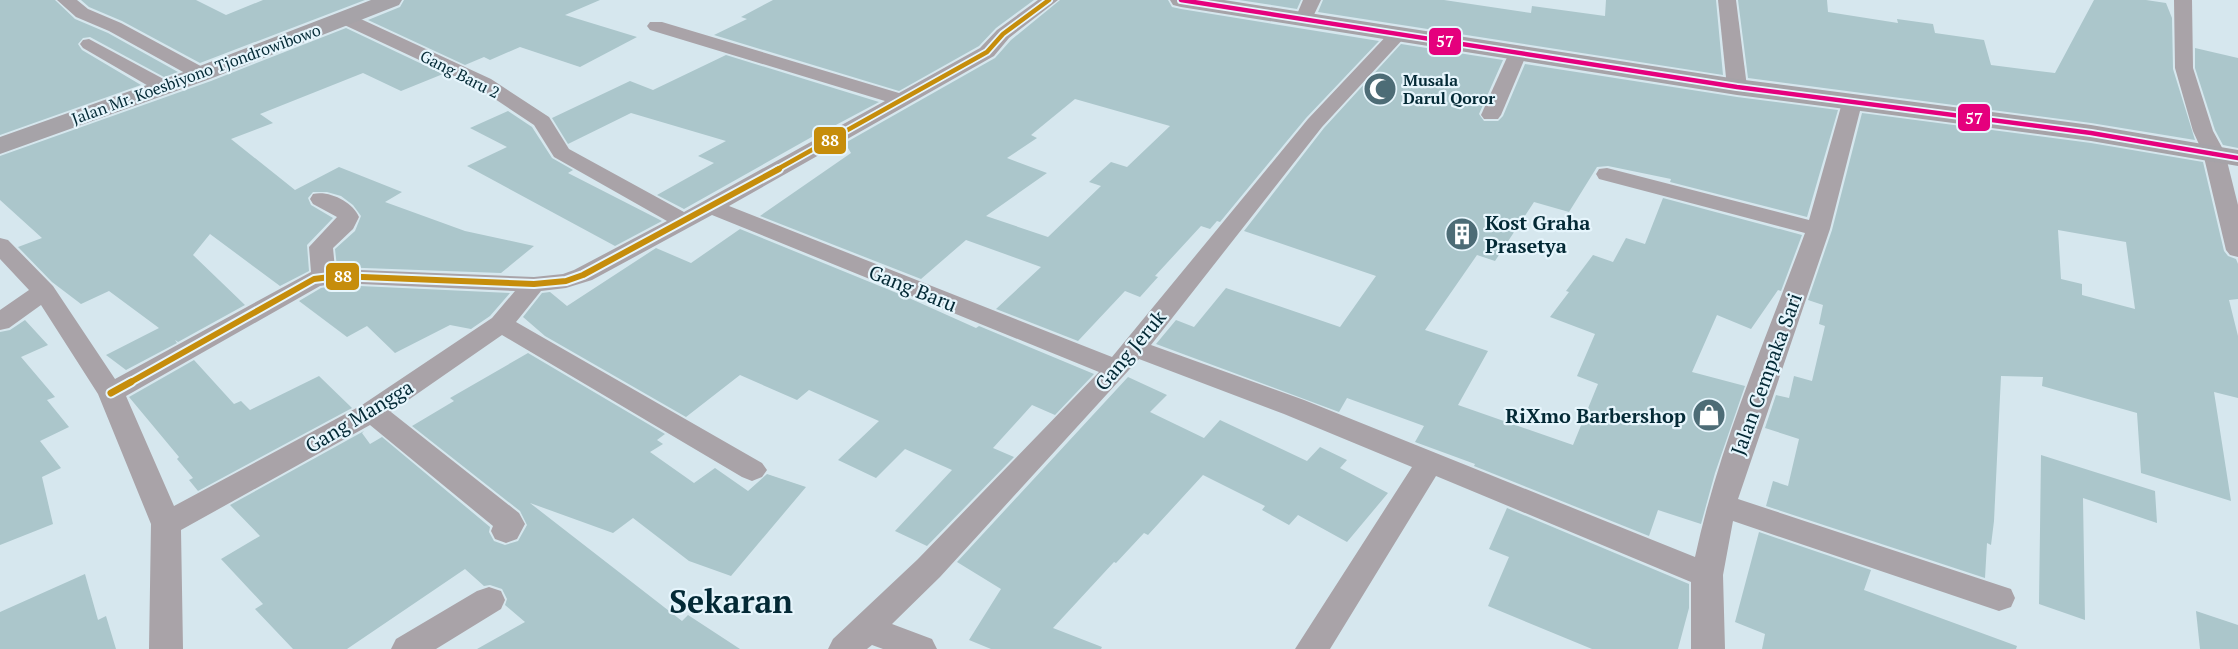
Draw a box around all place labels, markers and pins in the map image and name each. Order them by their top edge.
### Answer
place label: Musala Darul Qoror [1403,69,1495,109]
mosque icon: Musala Darul Qoror [1362,71,1398,107]
place label: Kost Graha Prasetya [1485,209,1591,259]
building icon: Kost Graha Prasetya [1444,216,1480,252]
shop icon: RiXmo Barbershop [1691,397,1727,433]
place label: RiXmo Barbershop [1505,402,1686,429]

